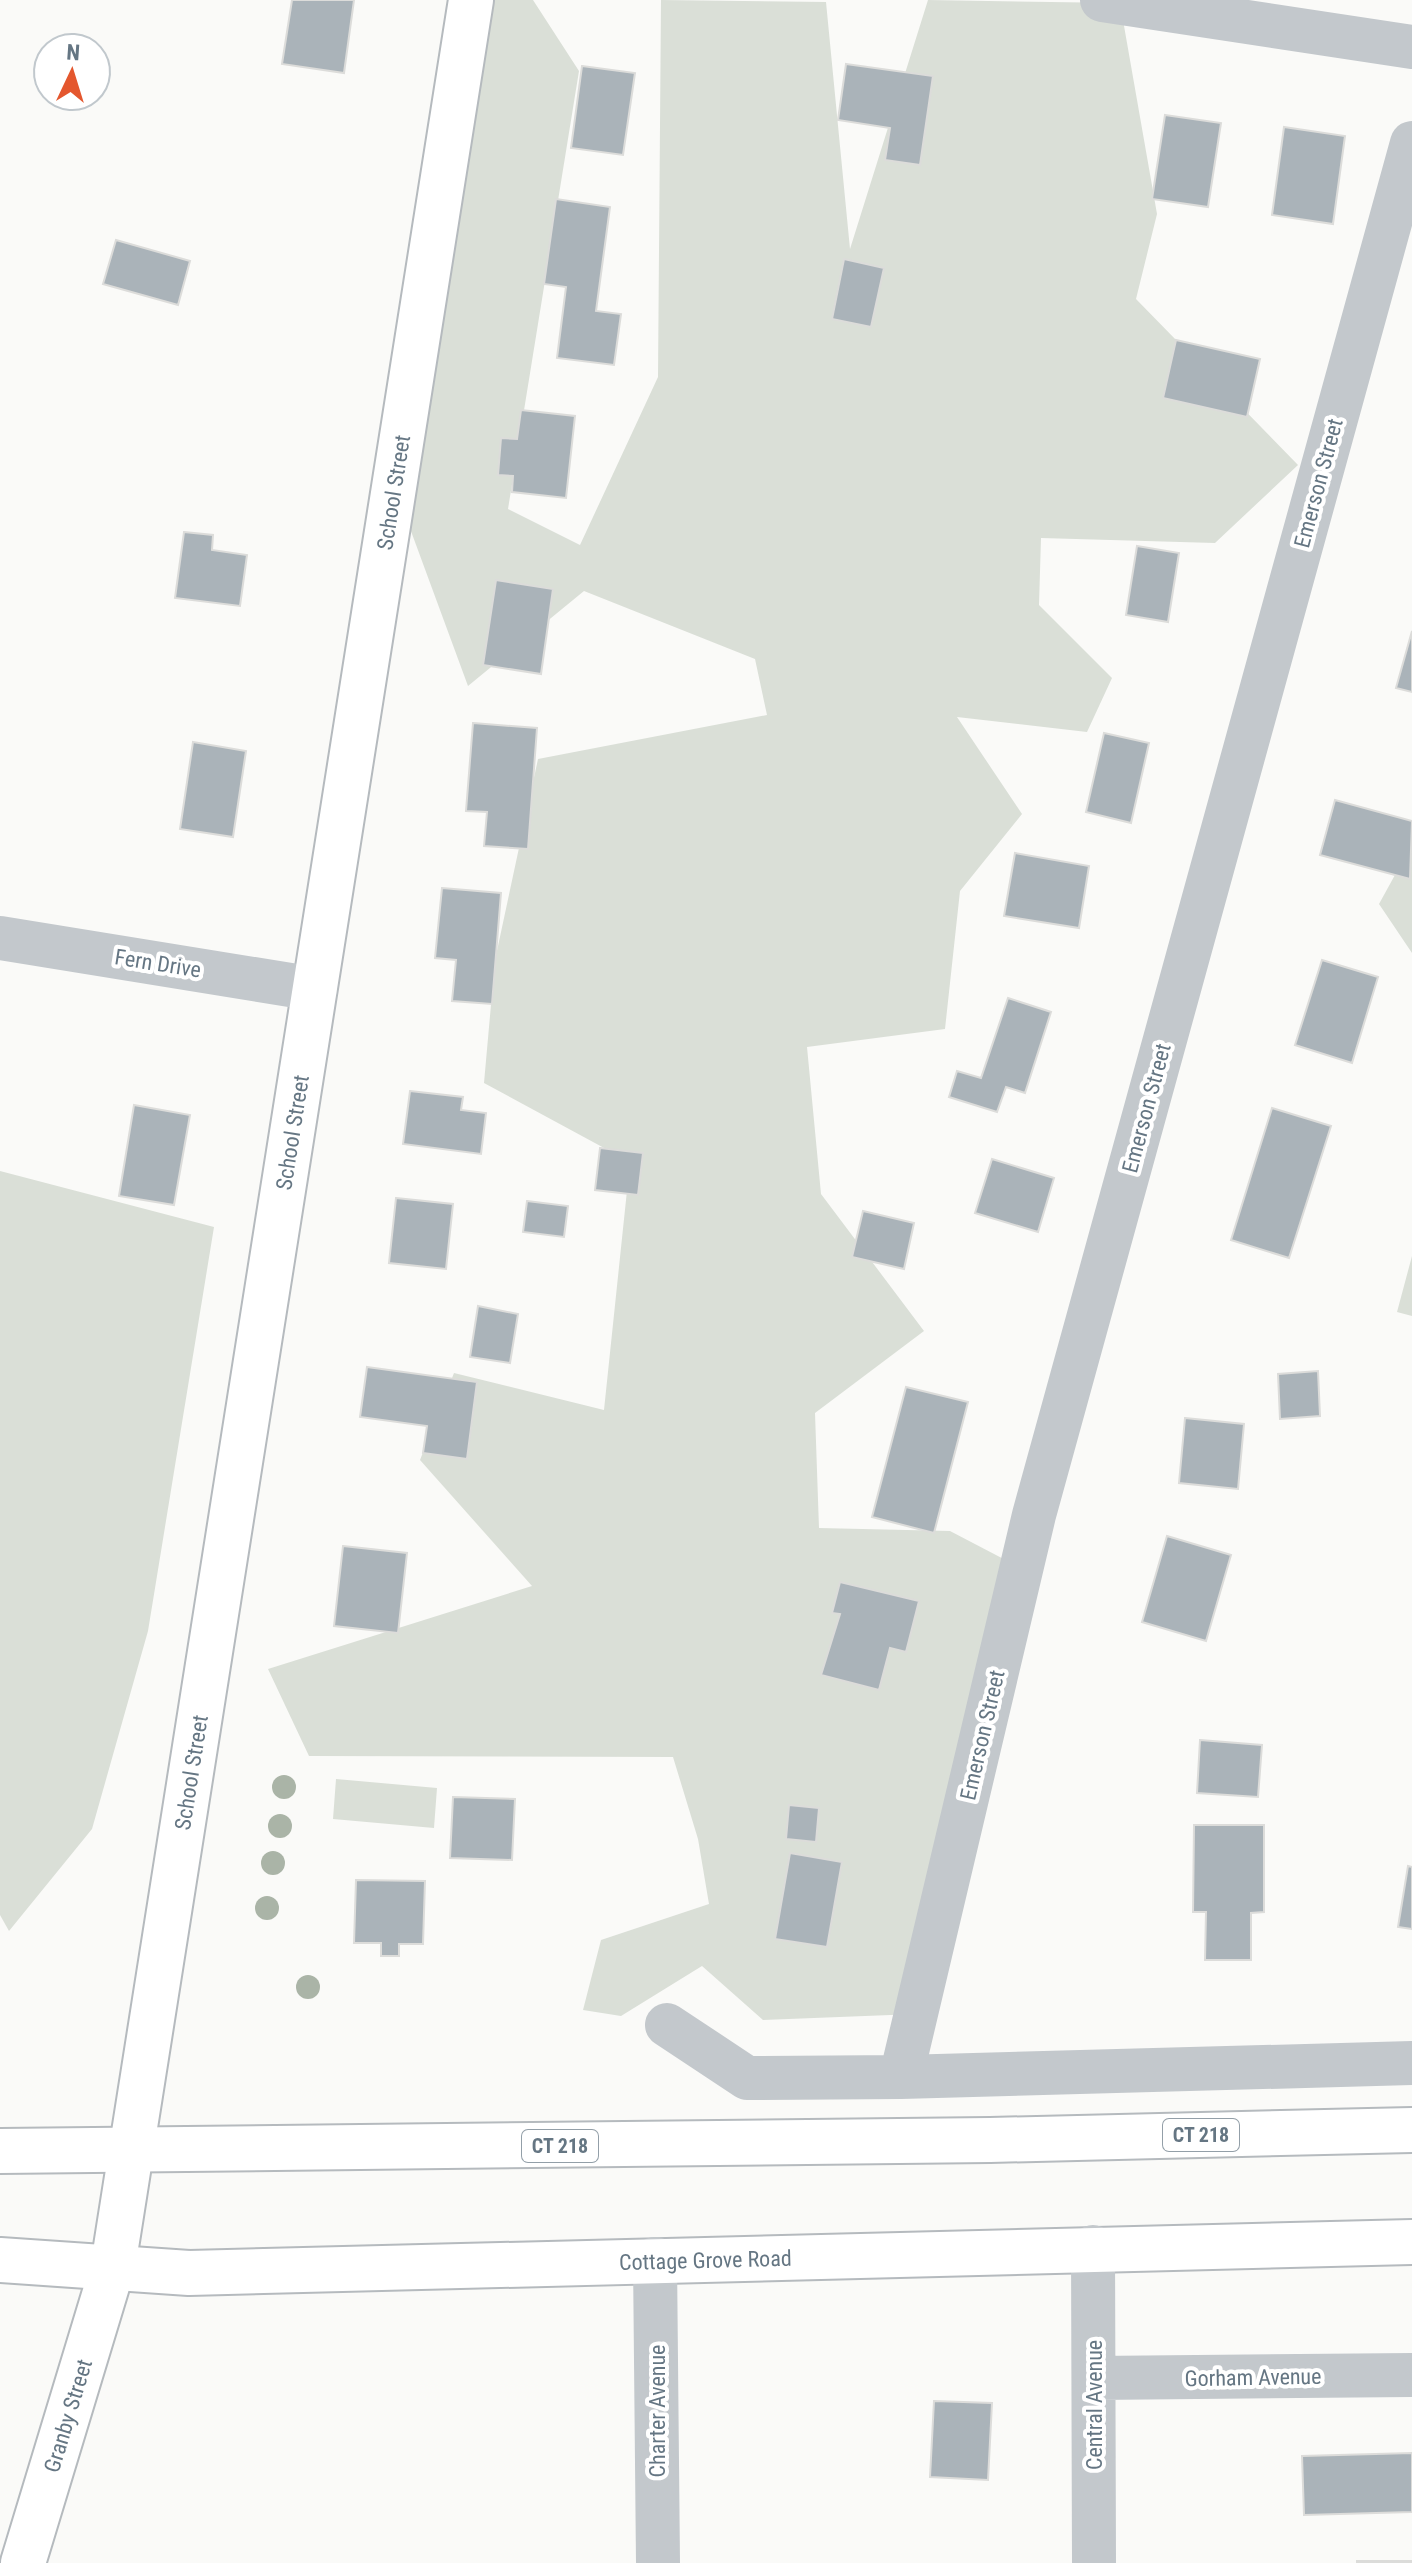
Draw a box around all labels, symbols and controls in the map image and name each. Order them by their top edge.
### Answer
north arrow [32,32,112,112]
text: N [66,40,81,65]
street label: Emerson Street [1289,416,1348,551]
street label: School Street [372,433,415,552]
street label: Fern Drive [113,944,203,983]
street label: Emerson Street [1117,1041,1176,1176]
street label: School Street [271,1073,314,1192]
street label: Emerson Street [955,1668,1010,1803]
street label: School Street [170,1713,213,1832]
road number: CT 218 [1163,2119,1239,2151]
road number: CT 218 [522,2130,598,2162]
street label: Cottage Grove Road [619,2246,792,2275]
street label: Central Avenue [1082,2340,1107,2470]
street label: Charter Avenue [645,2345,670,2477]
street label: Granby Street [39,2356,97,2475]
street label: Gorham Avenue [1184,2364,1322,2391]

